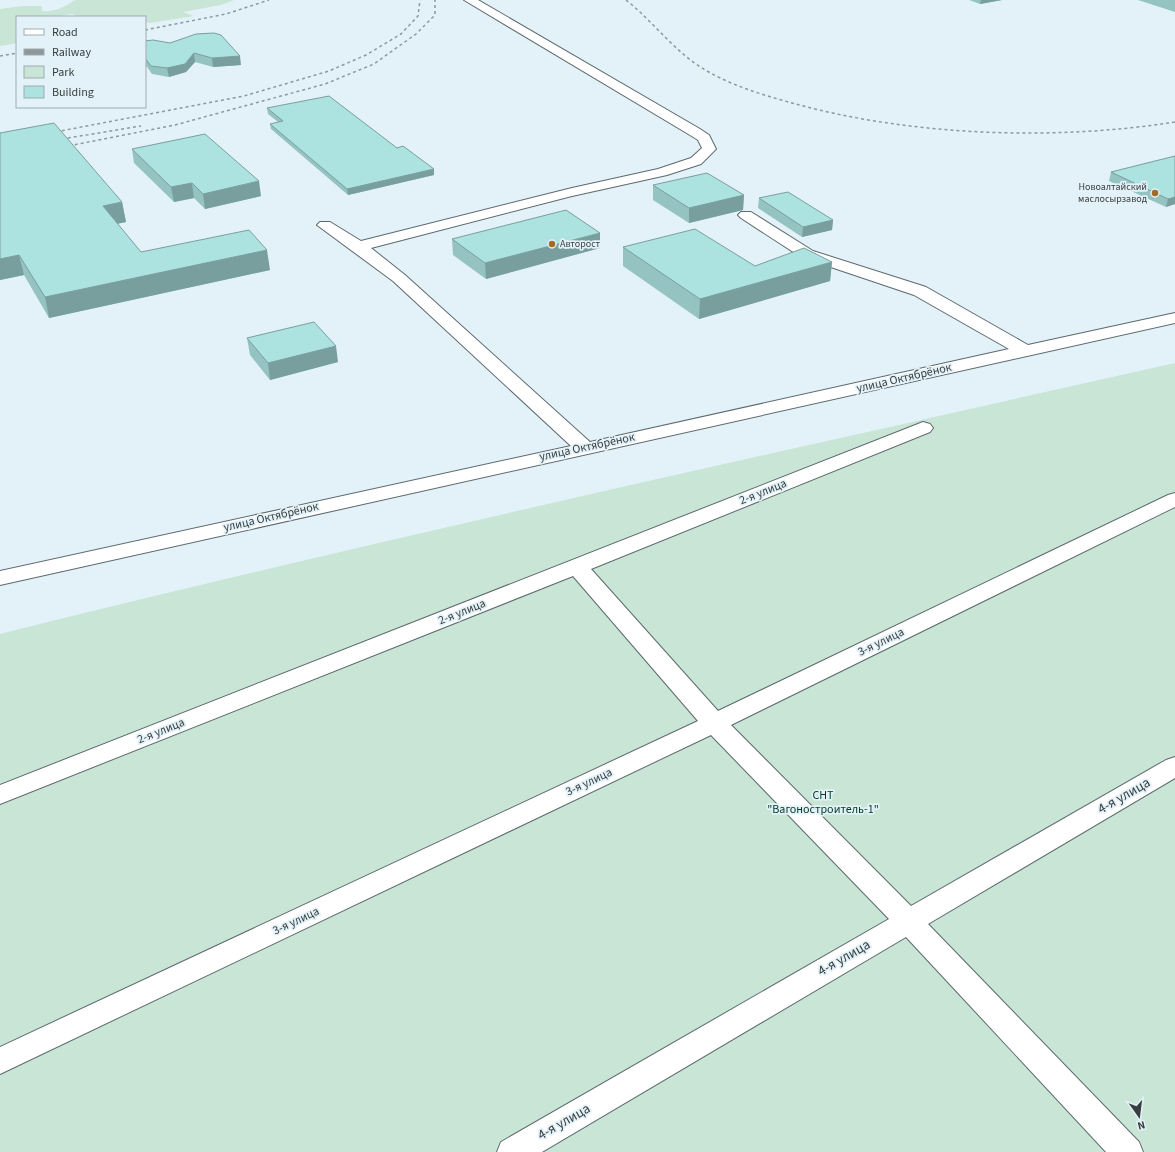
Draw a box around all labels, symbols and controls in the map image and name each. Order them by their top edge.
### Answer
legend [16,16,146,108]
text: Road [52,24,78,41]
text: Railway [52,44,91,61]
text: Park [52,64,74,81]
text: Building [52,84,94,101]
place label: Новоалтайский маслосырзавод [1078,180,1148,206]
marker: Новоалтайский маслосырзавод [1150,188,1160,198]
place label: Авторост [560,237,601,251]
marker: Авторост [547,239,557,249]
street label: улица Октябрёнок [855,359,953,397]
street label: улица Октябрёнок [538,429,636,465]
street label: 2-я улица [737,475,789,509]
street label: улица Октябрёнок [222,498,320,536]
street label: 2-я улица [436,595,488,629]
street label: 3-я улица [855,623,907,661]
street label: 2-я улица [135,714,187,748]
street label: 3-я улица [563,764,615,800]
street label: 4-я улица [1094,773,1154,819]
park label: СНТ "Вагоностроитель-1" [767,787,879,818]
street label: 3-я улица [270,903,322,939]
street label: 4-я улица [814,935,874,981]
north arrow [1119,1096,1159,1136]
street label: 4-я улица [534,1099,594,1145]
text: N [1136,1117,1147,1133]

